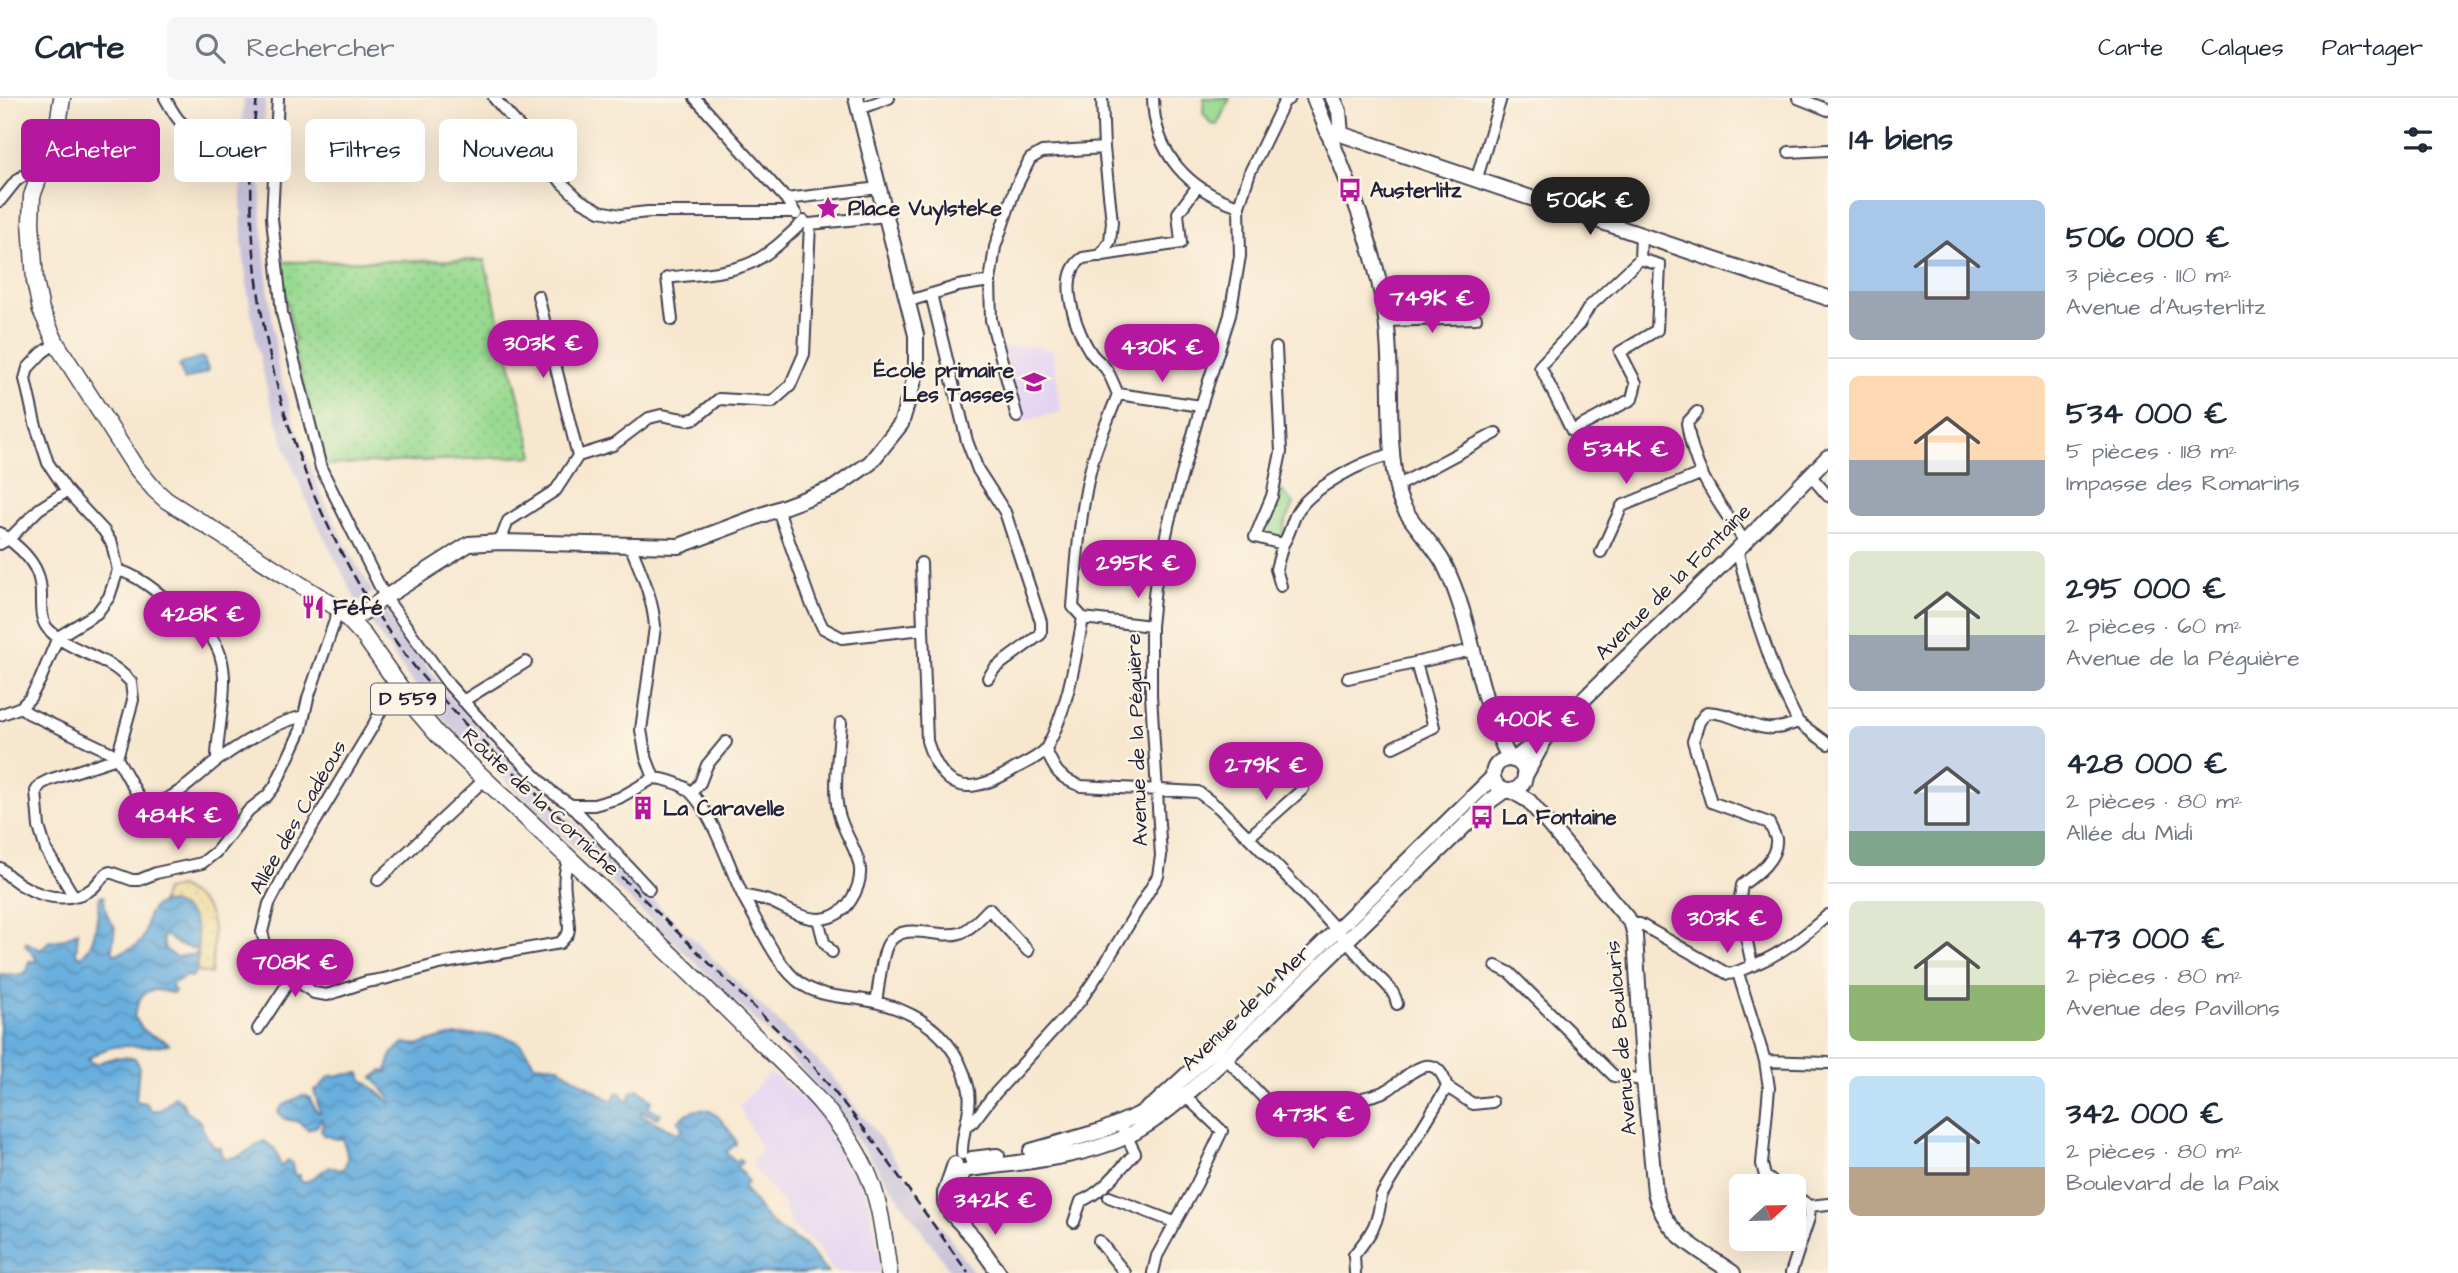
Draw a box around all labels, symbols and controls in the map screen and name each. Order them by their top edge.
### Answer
search box [167,17,657,80]
text: Carte [35,25,125,71]
icon: search [191,29,229,67]
text: Rechercher [247,30,395,66]
text: Carte [2098,31,2163,65]
text: Calques [2201,31,2284,65]
text: Partager [2322,31,2423,65]
chip: Acheter [21,119,160,182]
chip: Louer [174,119,291,182]
chip: Filtres [305,119,425,182]
chip: Nouveau [439,119,577,182]
text: 14 biens [1849,119,1953,161]
icon: filters [2399,121,2437,159]
bus stop icon: Austerlitz [1336,176,1364,204]
place label: Austerlitz [1370,176,1462,205]
pin: 506K € [1533,178,1647,237]
text: 506K € [1547,184,1633,216]
place icon: Place Vuylsteke [814,194,842,222]
place label: Place Vuylsteke [848,194,1002,226]
text: 506 000 € [2066,217,2230,259]
icon: home [1905,228,1989,312]
text: 3 pièces · 110 m² [2066,259,2232,291]
pin: 749K € [1375,275,1489,335]
text: 749K € [1390,282,1474,314]
text: Avenue d'Austerlitz [2066,291,2266,323]
pin: 303K € [486,320,600,380]
pin: 430K € [1105,324,1219,384]
text: 303K € [503,327,583,359]
text: 430K € [1120,331,1204,363]
place label: École primaire Les Tasses [874,356,1015,409]
school or university icon: École primaire Les Tasses [1020,368,1048,396]
text: 534 000 € [2066,393,2228,435]
icon: home [1905,404,1989,488]
pin: 534K € [1569,426,1683,486]
text: 534K € [1583,433,1669,465]
text: 5 pièces · 118 m² [2066,435,2237,467]
text: Impasse des Romarins [2066,467,2300,499]
street label: Avenue de la Fontaine [1588,497,1758,667]
pin: 295K € [1081,540,1195,600]
text: 295K € [1096,547,1180,579]
text: 295 000 € [2066,568,2226,610]
icon: home [1905,579,1989,663]
pin: 428K € [145,592,259,651]
restaurant icon: Féfé [299,593,327,621]
place label: Féfé [333,593,383,622]
text: 428K € [159,598,245,630]
text: 2 pièces · 60 m² [2066,610,2242,642]
street label: Avenue de la Péguière [1119,633,1157,847]
text: Avenue de la Péguière [2066,642,2300,674]
road number: D 559 [371,684,445,714]
pin: 400K € [1479,696,1593,756]
text: 400K € [1493,703,1579,735]
street label: Route de la Corniche [456,721,626,883]
street label: Allée des Cadéous [242,735,354,899]
pin: 279K € [1209,742,1323,802]
text: 428 000 € [2066,743,2228,785]
text: 279K € [1225,749,1307,781]
icon: home [1905,754,1989,838]
text: 2 pièces · 80 m² [2066,785,2242,817]
pin: 484K € [121,792,235,852]
building icon: La Caravelle [629,794,657,822]
place label: La Caravelle [663,794,785,823]
text: 484K € [134,799,222,831]
bus stop icon: La Fontaine [1468,803,1496,831]
place label: La Fontaine [1502,803,1617,832]
text: Allée du Midi [2066,817,2193,849]
pin: 303K € [1670,896,1784,955]
text: 303K € [1687,902,1767,934]
text: 473 000 € [2066,918,2225,960]
icon: home [1905,929,1989,1013]
street label: Avenue de la Mer [1175,938,1317,1077]
street label: Avenue de Boulouris [1598,939,1644,1137]
pin: 708K € [238,940,352,999]
text: 708K € [253,946,338,978]
text: 2 pièces · 80 m² [2066,960,2242,992]
text: Avenue des Pavillons [2066,992,2280,1024]
pin: 473K € [1256,1091,1370,1151]
text: 342 000 € [2066,1093,2224,1135]
text: 473K € [1272,1098,1354,1130]
icon: home [1905,1104,1989,1188]
text: 2 pièces · 80 m² [2066,1135,2242,1167]
text: Boulevard de la Paix [2066,1167,2279,1199]
north arrow [1729,1174,1806,1251]
map controls [1729,1174,1806,1251]
pin: 342K € [938,1178,1052,1237]
text: 342K € [954,1184,1036,1216]

